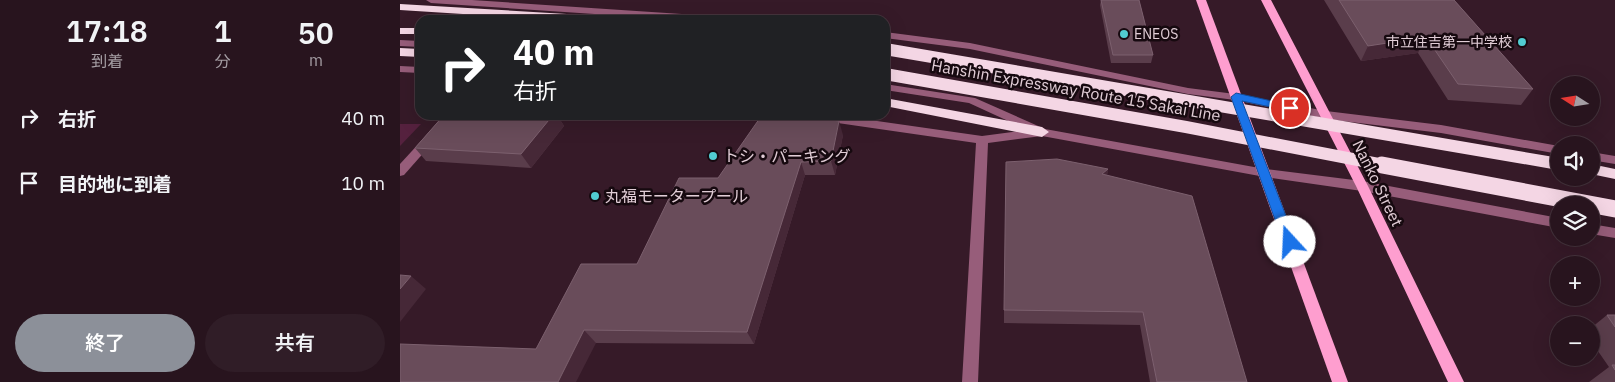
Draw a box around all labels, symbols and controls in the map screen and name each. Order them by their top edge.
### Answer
text: 17:18 [66,11,148,50]
text: 1 [214,11,232,50]
text: 50 [298,13,334,52]
place label: ENEOS [1134,25,1178,43]
marker: ENEOS [1118,28,1130,40]
text: 40 m [513,29,595,75]
place label: 市立住吉第一中学校 [1386,33,1512,51]
icon: right [430,35,495,100]
marker: 市立住吉第一中学校 [1516,36,1528,48]
text: m [309,50,323,70]
text: 到着 [91,51,123,71]
text: 分 [215,51,231,71]
street label: Hanshin Expressway Route 15 Sakai Line [930,55,1222,125]
text: 右折 [513,76,557,105]
north arrow [1550,76,1600,126]
map controls [1550,76,1600,366]
pin [1269,87,1311,129]
icon: arrive [1276,94,1304,122]
icon: right [15,104,43,132]
text: 40 m [341,106,385,130]
text: 右折 [58,107,96,131]
street label: Nanko Street [1348,136,1408,230]
button: sound [1550,136,1600,186]
place label: トシ・パーキング [723,146,851,166]
marker: トシ・パーキング [707,150,719,162]
icon: arrive [15,169,43,197]
text: 10 m [341,171,385,195]
text: 目的地に到着 [58,172,172,196]
place label: 丸福モータープール [605,186,748,206]
marker: 丸福モータープール [589,190,601,202]
button: layers [1550,196,1600,246]
position arrow [1263,215,1315,267]
button: + [1550,256,1600,306]
button: 終了 [15,314,195,372]
button: 共有 [205,314,385,372]
button: − [1550,316,1600,366]

